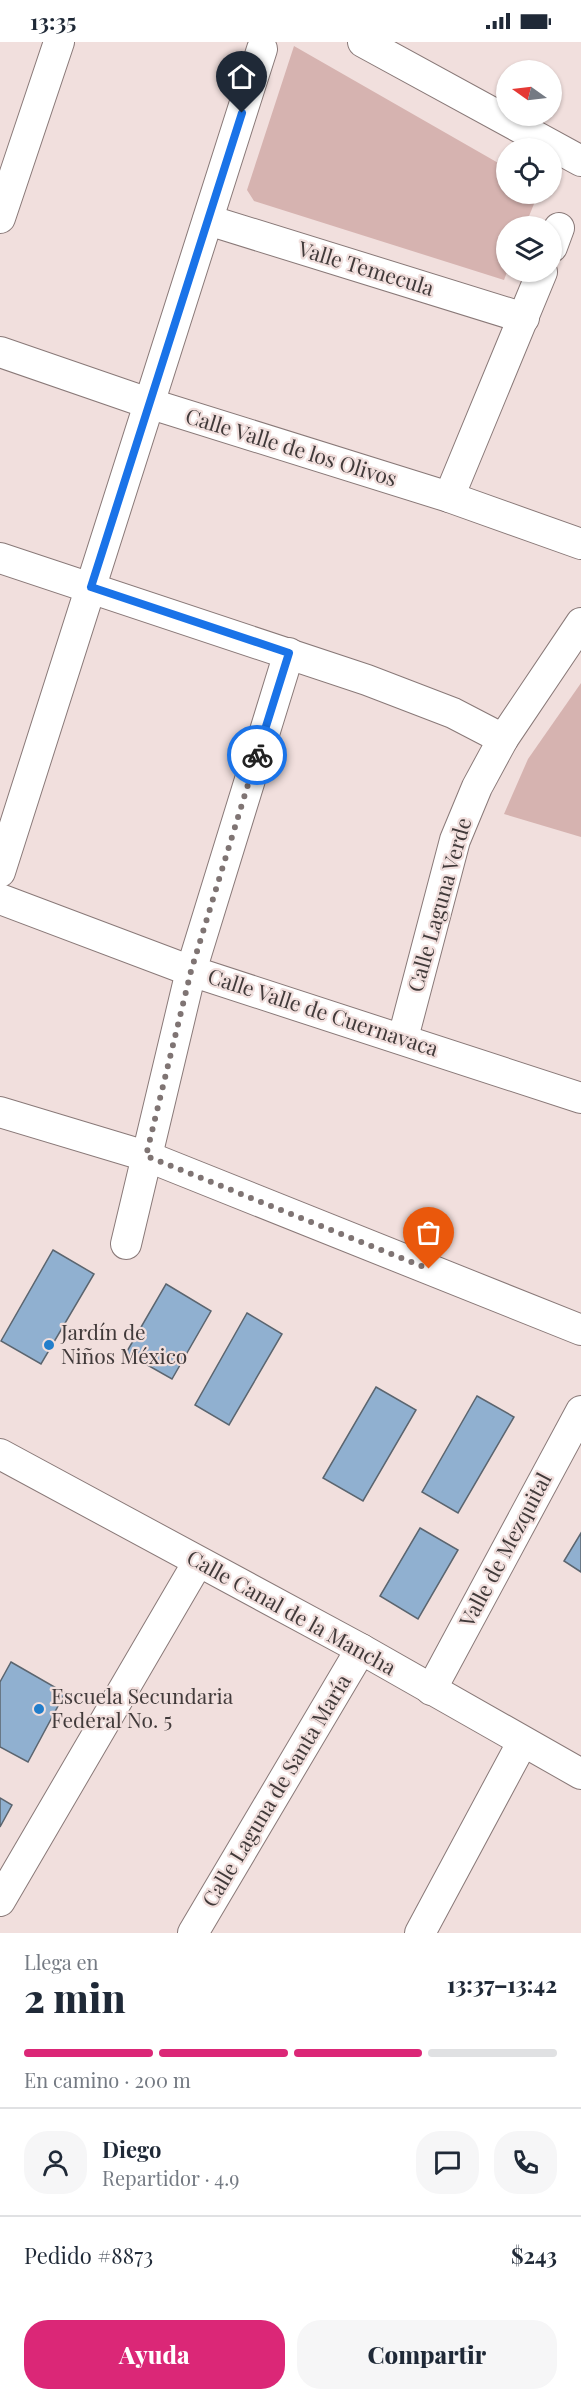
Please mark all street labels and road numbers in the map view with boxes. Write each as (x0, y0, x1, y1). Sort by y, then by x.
street label: Valle Temecula (294, 233, 438, 301)
street label: Calle Valle de los Olivos (182, 401, 401, 492)
street label: Calle Laguna Verde (400, 814, 476, 995)
street label: Calle Valle de Cuernavaca (205, 961, 443, 1062)
street label: Valle de Mezquital (451, 1467, 557, 1632)
street label: Calle Canal de la Mancha (183, 1542, 402, 1681)
street label: Calle Laguna de Santa María (195, 1668, 356, 1911)

